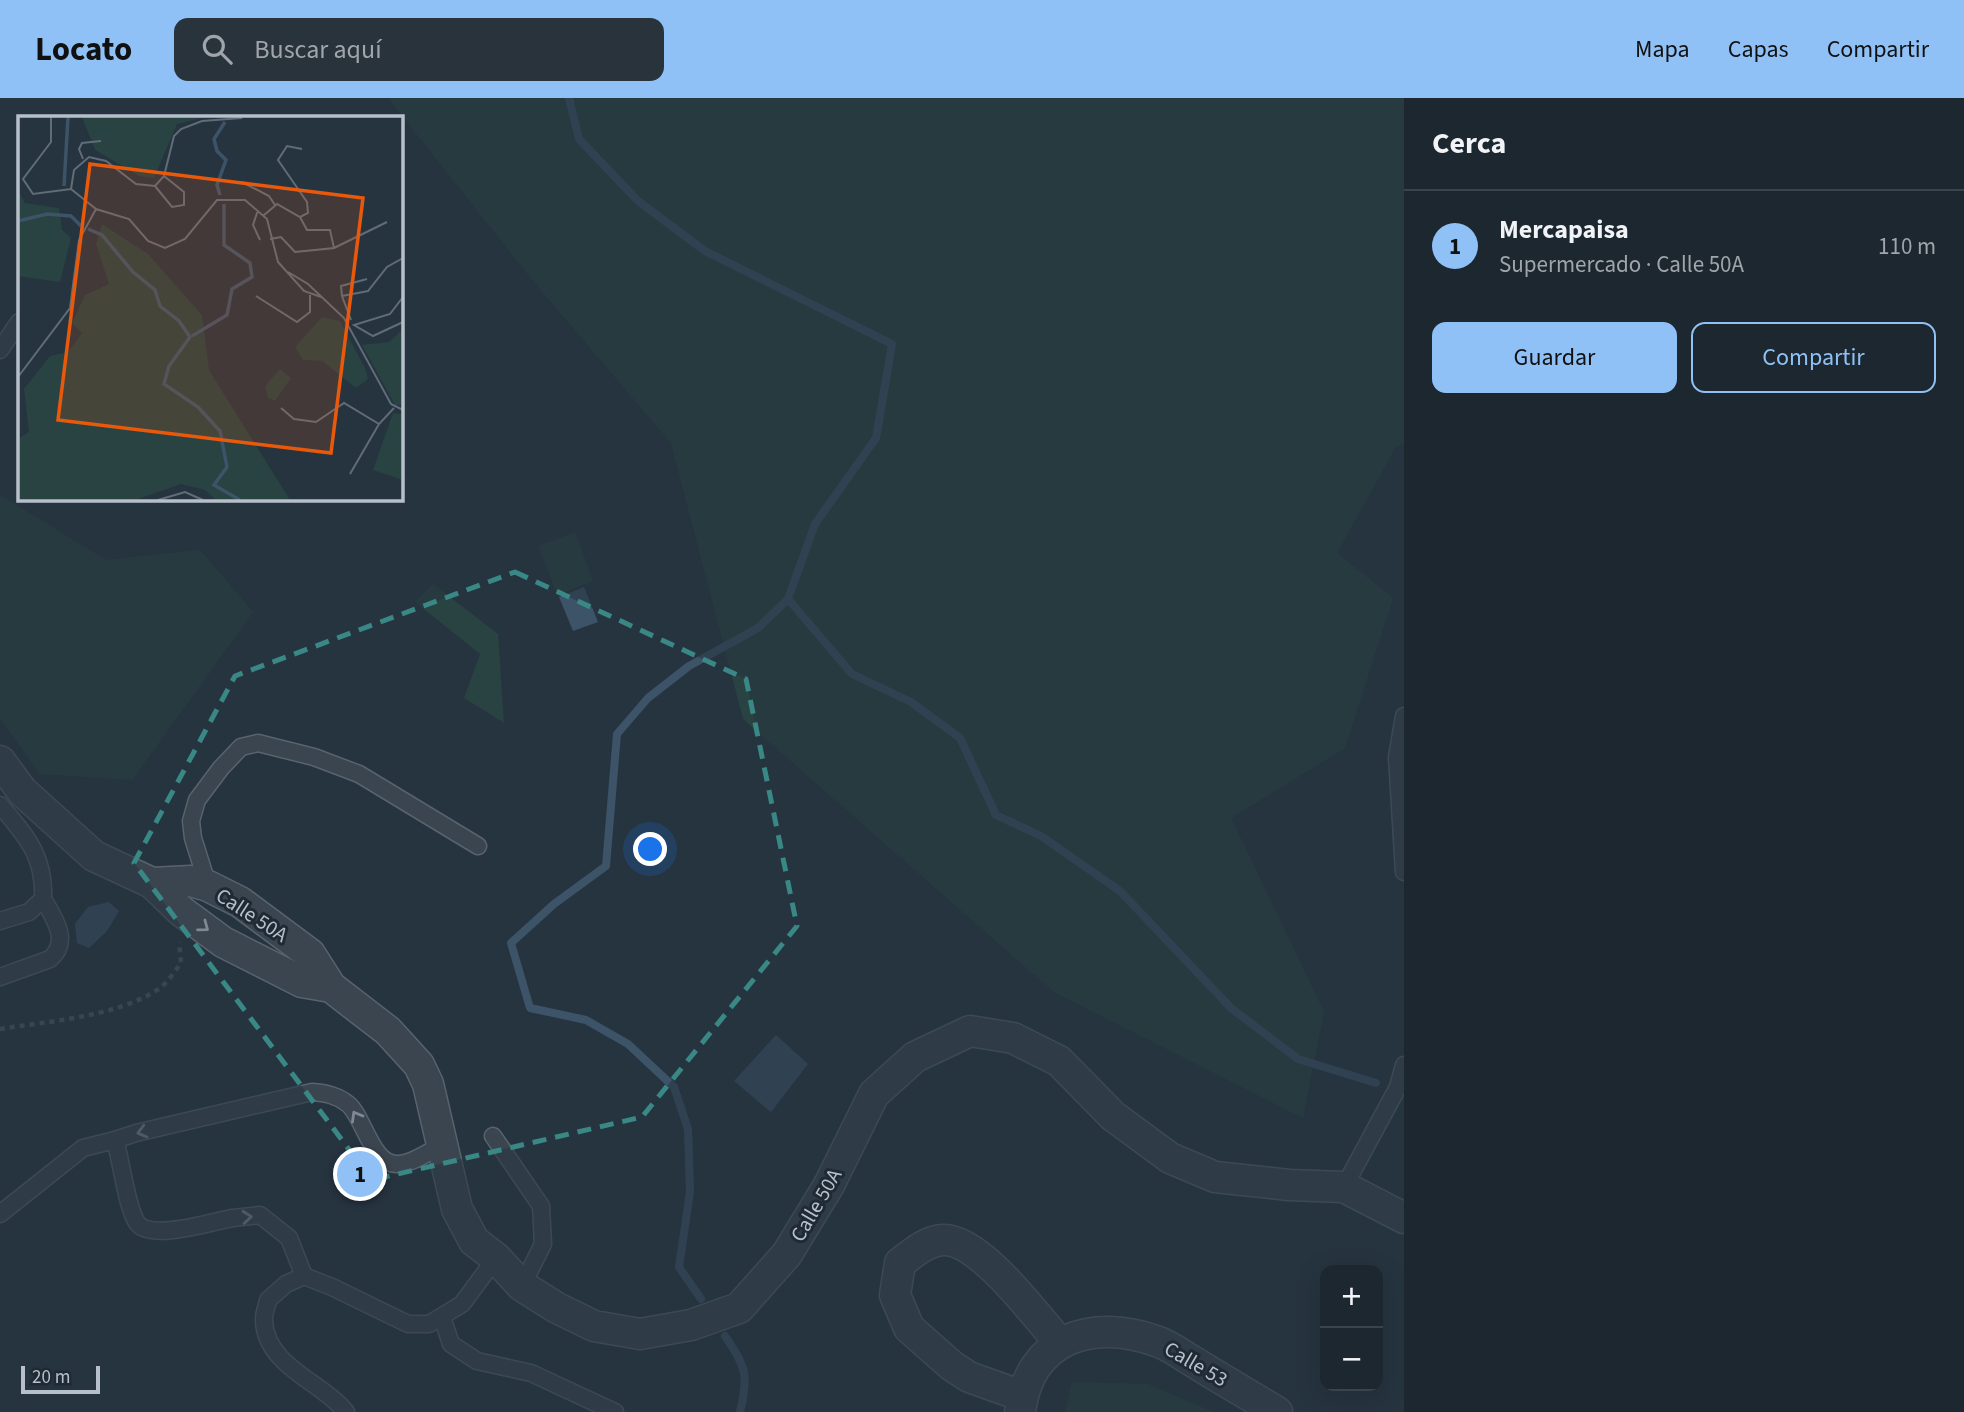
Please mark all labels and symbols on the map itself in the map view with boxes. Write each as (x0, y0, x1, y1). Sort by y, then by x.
inset map (18, 116, 402, 500)
your location (633, 832, 667, 866)
street label: Calle 50A (210, 881, 294, 950)
one-way arrow (196, 919, 208, 932)
one-way arrow (351, 1110, 364, 1123)
one-way arrow (137, 1123, 149, 1138)
pin: 1 (337, 1148, 383, 1200)
street label: Calle 50A (783, 1162, 849, 1247)
one-way arrow (242, 1210, 253, 1225)
street label: Calle 53 (1159, 1334, 1233, 1394)
scale bar (21, 1363, 100, 1395)

